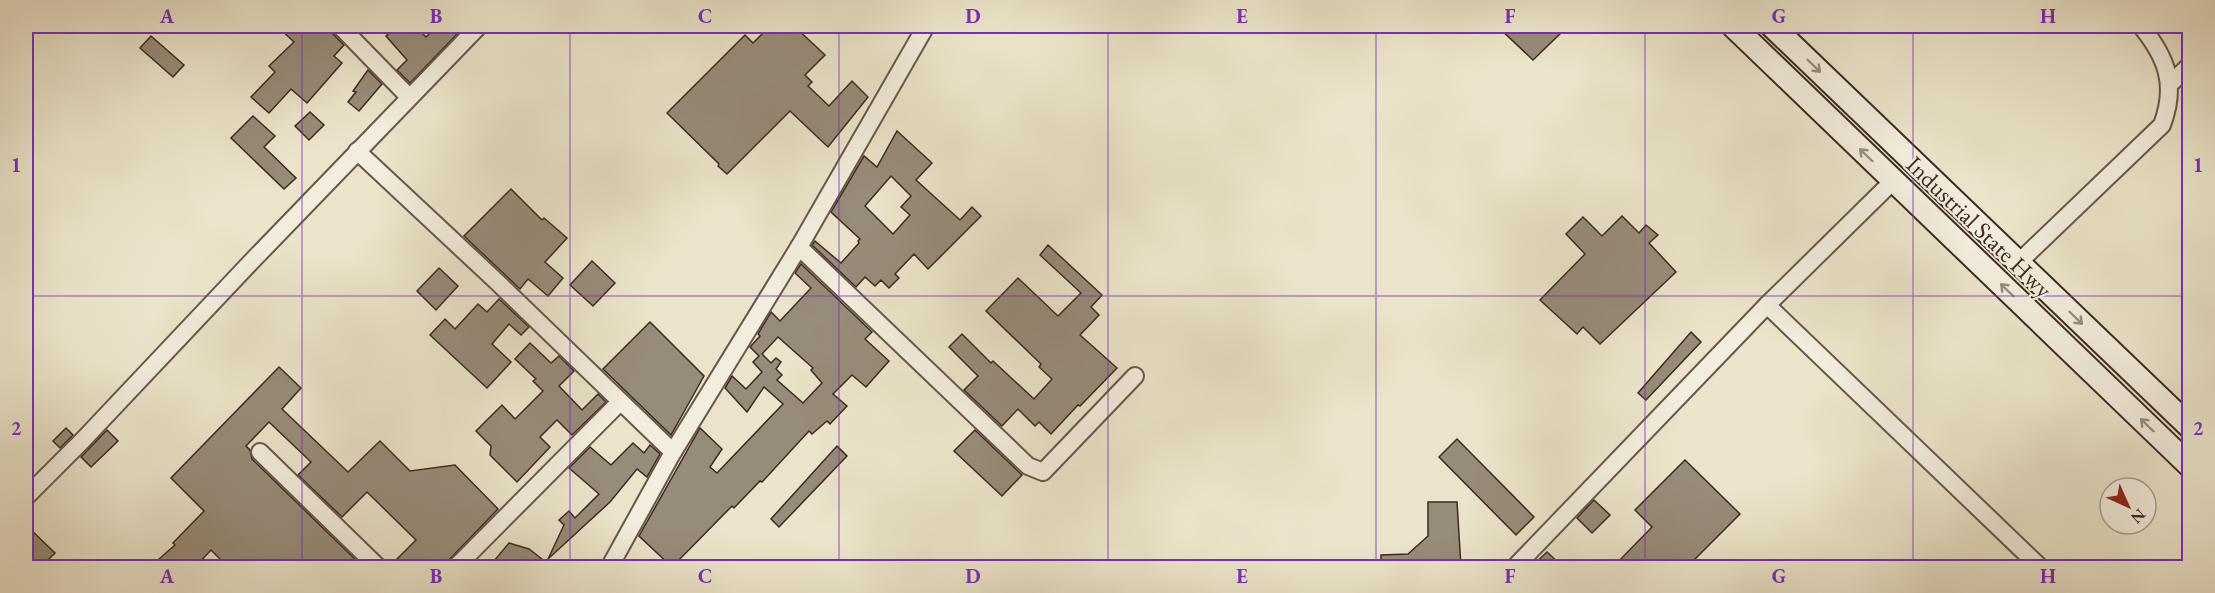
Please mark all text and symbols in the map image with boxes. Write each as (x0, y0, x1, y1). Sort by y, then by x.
text: A (159, 3, 175, 29)
text: B (430, 3, 442, 29)
text: C (698, 3, 712, 29)
text: D (965, 3, 981, 29)
text: E (1236, 3, 1248, 29)
text: F (1505, 3, 1516, 29)
text: G (1772, 3, 1786, 29)
text: H (2040, 3, 2056, 29)
one-way arrow (1807, 59, 1822, 73)
one-way arrow (1859, 148, 1874, 162)
street label: Industrial State Hwy (1900, 149, 2059, 305)
text: 1 (11, 152, 21, 178)
text: 1 (2193, 152, 2203, 178)
one-way arrow (1999, 283, 2014, 297)
one-way arrow (2068, 310, 2083, 325)
text: 2 (11, 415, 22, 441)
text: 2 (2193, 415, 2204, 441)
one-way arrow (2140, 418, 2155, 433)
north arrow (2098, 476, 2158, 536)
text: N (2126, 504, 2150, 528)
text: A (159, 563, 175, 589)
text: B (430, 563, 442, 589)
text: C (698, 563, 712, 589)
text: D (965, 563, 981, 589)
text: E (1236, 563, 1248, 589)
text: F (1505, 563, 1516, 589)
text: G (1772, 563, 1786, 589)
text: H (2040, 563, 2056, 589)

